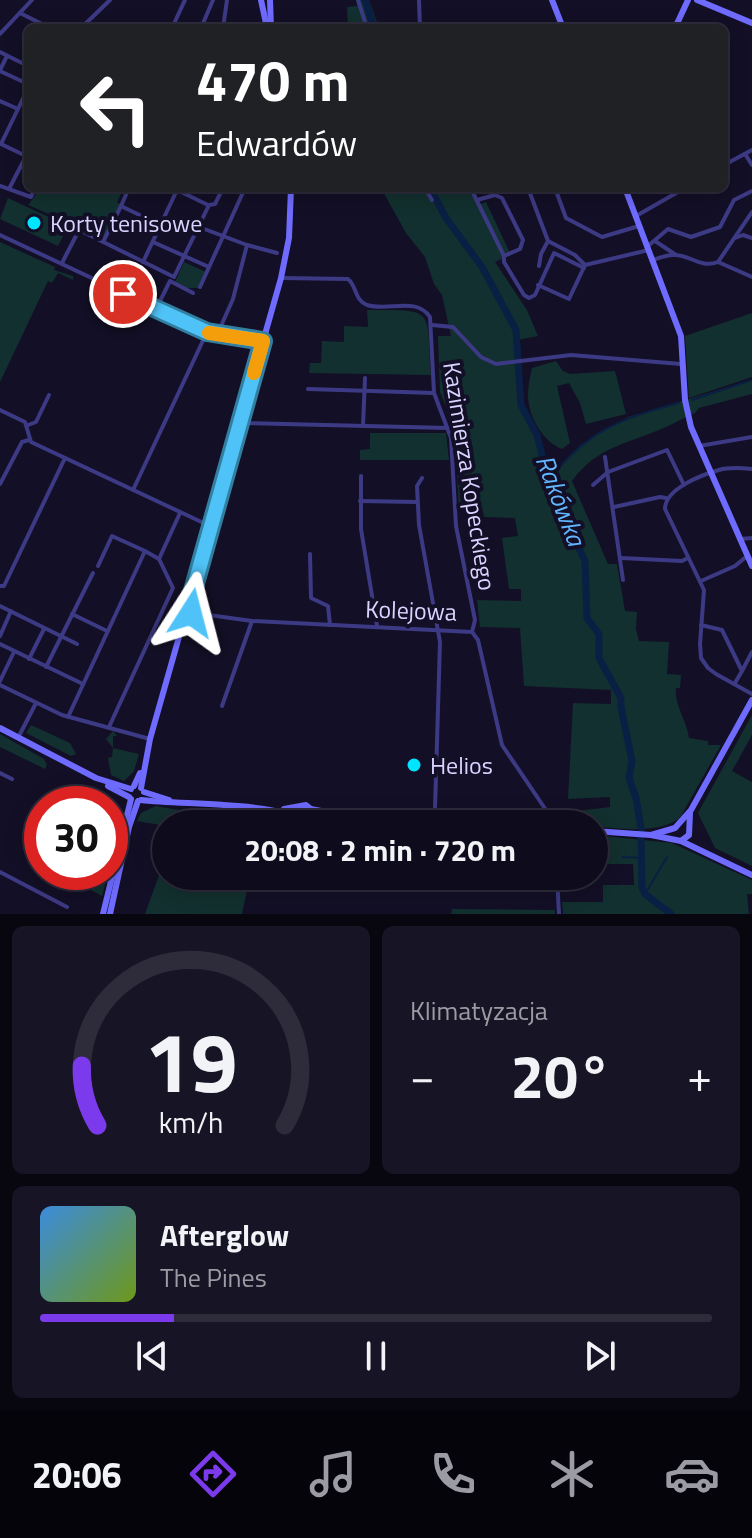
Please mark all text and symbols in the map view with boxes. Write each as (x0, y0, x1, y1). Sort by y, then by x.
text: 470 m (196, 38, 349, 123)
icon: left (64, 56, 168, 160)
text: Edwardów (196, 115, 357, 170)
place label: Korty tenisowe (50, 205, 202, 241)
marker: Korty tenisowe (25, 214, 43, 232)
pin (89, 260, 157, 328)
icon: arrive (101, 272, 145, 316)
street label: Kazimierza Kopeckiego (434, 359, 506, 593)
water label: Rakówka (526, 449, 597, 553)
position arrow (149, 571, 233, 655)
street label: Kolejowa (365, 590, 457, 630)
place label: Helios (430, 747, 493, 783)
marker: Helios (405, 756, 423, 774)
speed limit sign: 30 (24, 786, 128, 890)
text: 20:08 · 2 min · 720 m (244, 827, 516, 873)
text: Klimatyzacja (410, 991, 548, 1030)
text: 19 (144, 998, 238, 1124)
text: 20° (511, 1030, 611, 1121)
text: − (410, 1042, 435, 1109)
text: + (687, 1042, 712, 1109)
text: km/h (159, 1101, 223, 1144)
text: Afterglow (160, 1212, 289, 1258)
text: The Pines (160, 1258, 267, 1297)
icon: previous (130, 1334, 174, 1378)
icon: pause (354, 1334, 398, 1378)
icon: next (578, 1334, 622, 1378)
icon: directions (185, 1446, 241, 1502)
icon: music (305, 1446, 361, 1502)
icon: phone (425, 1446, 481, 1502)
icon: climate (544, 1446, 600, 1502)
icon: car (664, 1446, 720, 1502)
text: 20:06 (32, 1447, 122, 1502)

